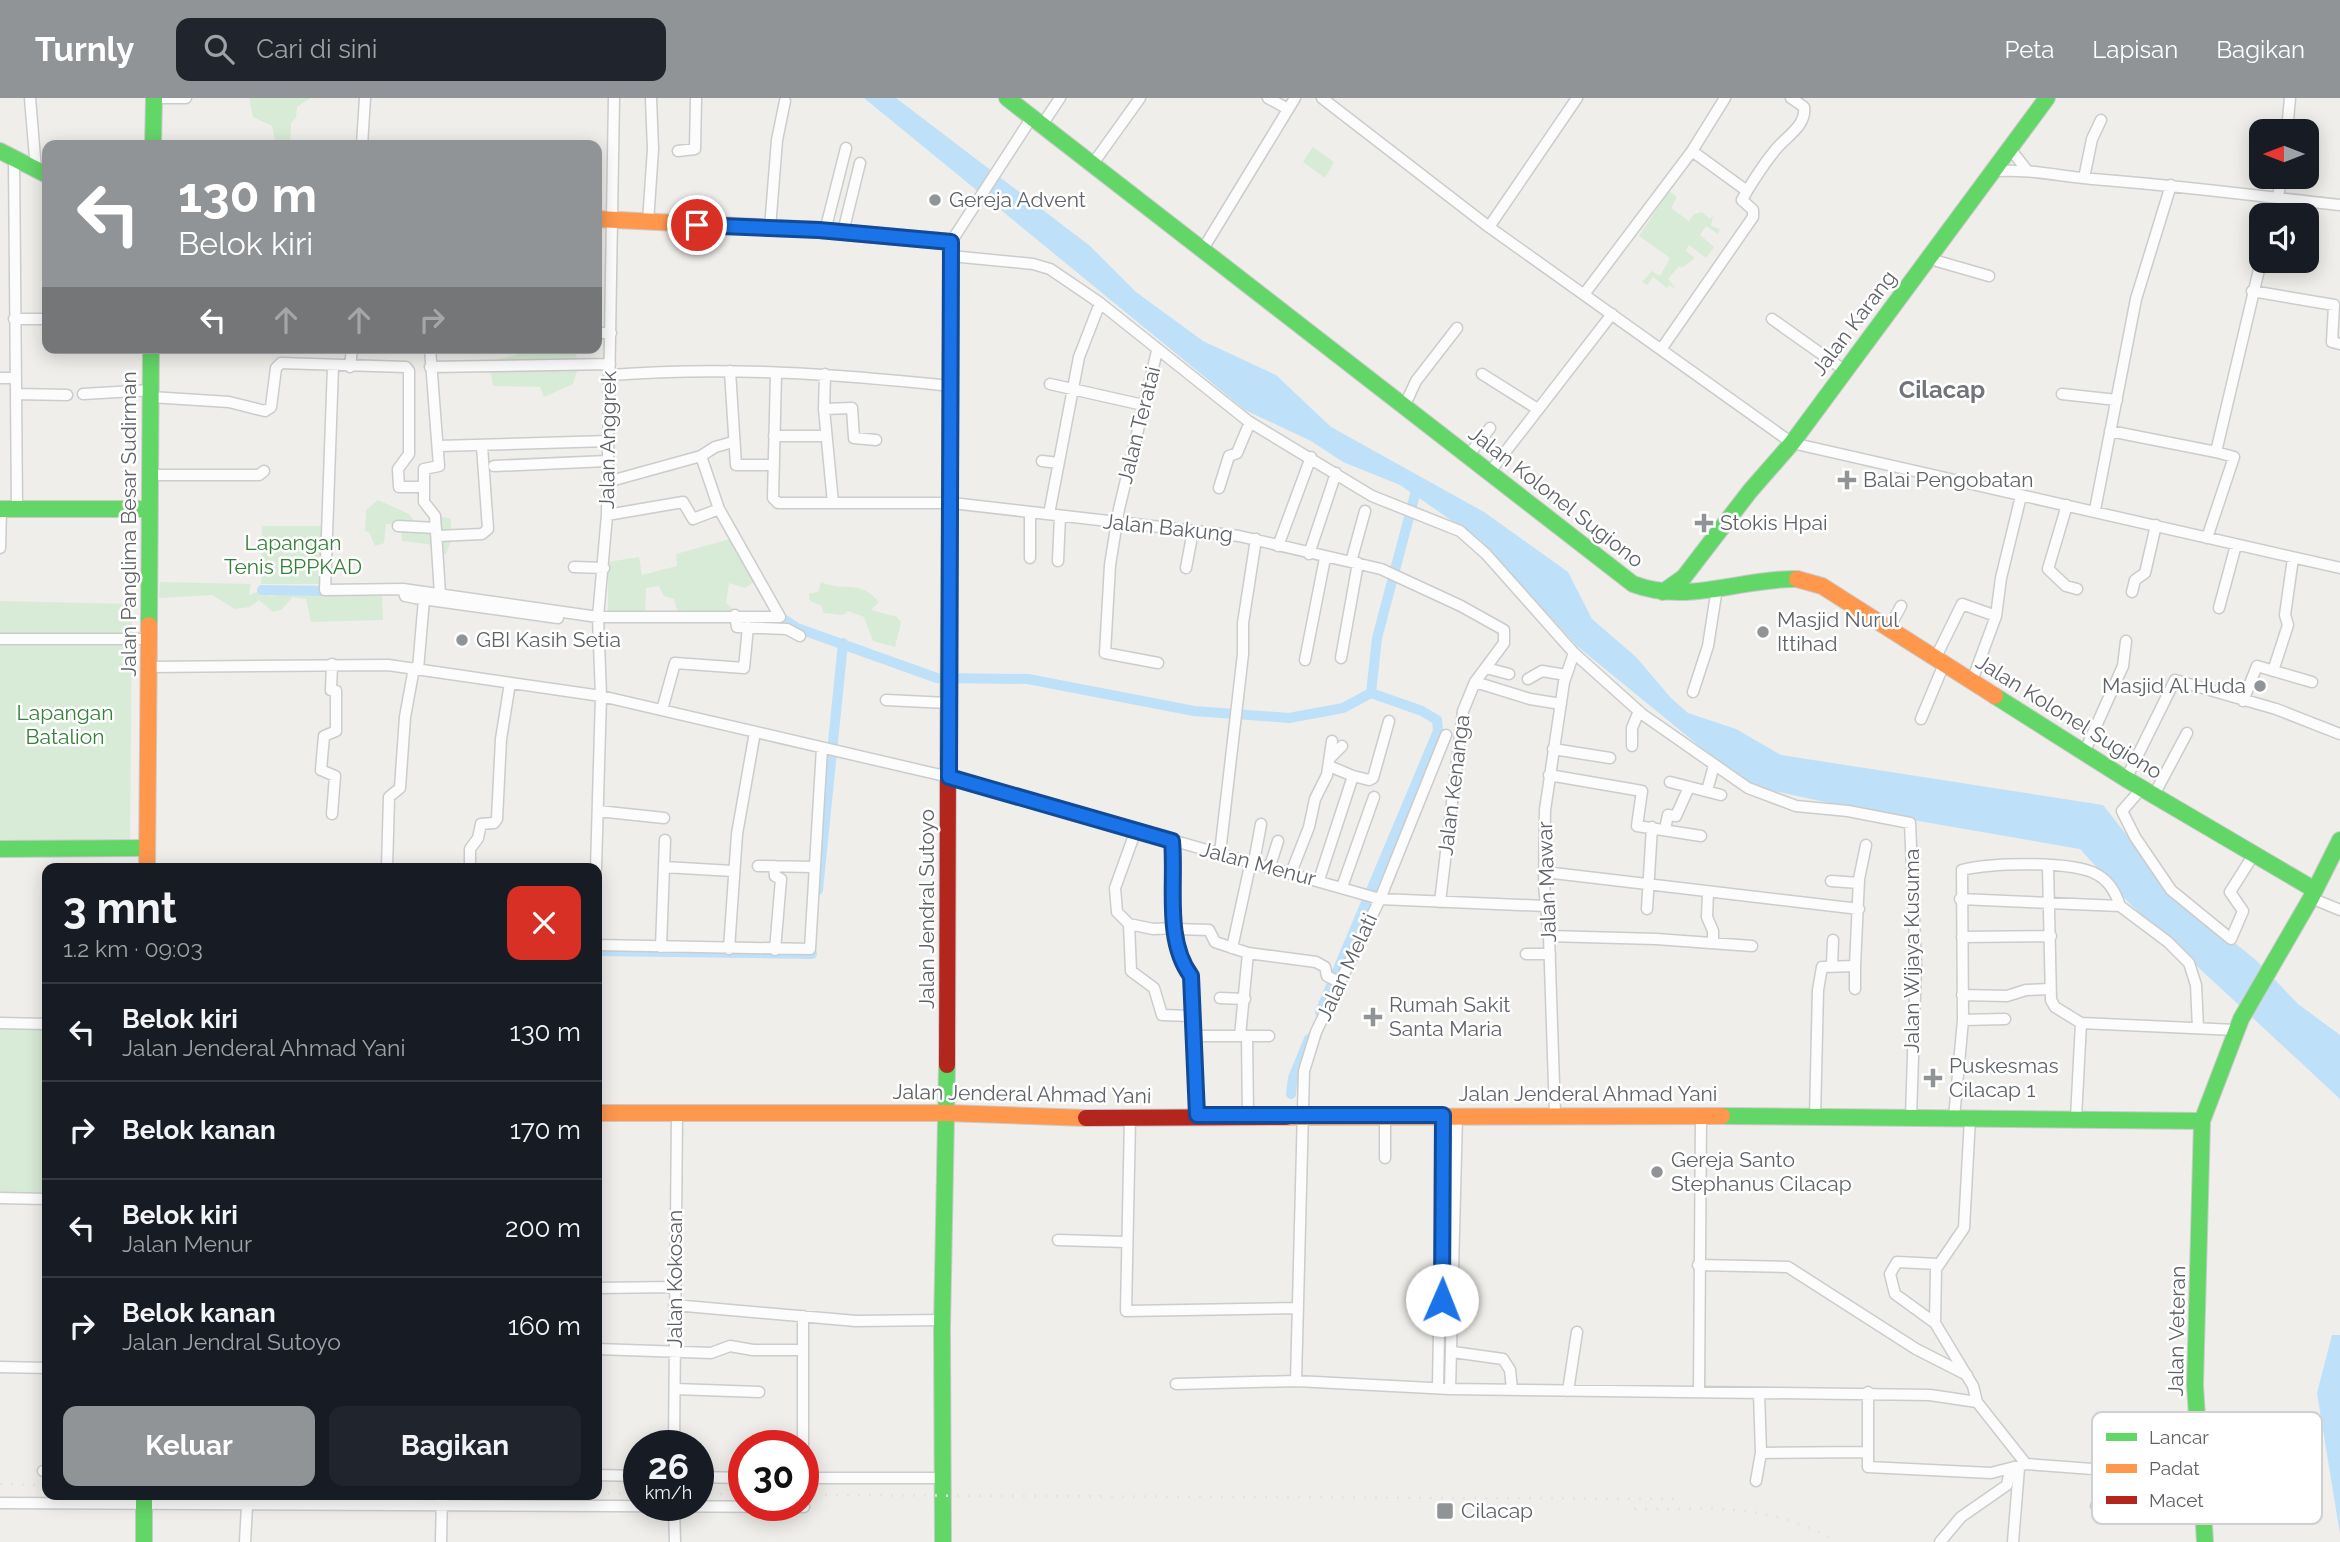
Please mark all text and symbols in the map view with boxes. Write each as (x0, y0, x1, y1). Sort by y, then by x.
search box (176, 18, 666, 81)
text: Turnly (35, 30, 134, 69)
icon: search (200, 30, 238, 68)
text: Cari di sini (256, 34, 377, 64)
text: Peta (2005, 35, 2054, 64)
text: Lapisan (2092, 35, 2178, 64)
text: Bagikan (2216, 35, 2305, 64)
north arrow (2249, 119, 2319, 189)
map controls (2249, 119, 2319, 273)
text: 130 m (178, 166, 317, 223)
icon: left (63, 168, 154, 259)
place label: Gereja Advent (949, 187, 1086, 212)
marker: Gereja Advent (927, 192, 943, 208)
pin (667, 195, 727, 255)
button: sound (2249, 203, 2319, 273)
icon: arrive (678, 206, 716, 244)
text: Belok kiri (178, 225, 313, 262)
street label: Jalan Karang (1806, 265, 1901, 380)
icon: left (194, 301, 232, 339)
icon: ahead (267, 301, 305, 339)
icon: ahead (340, 301, 378, 339)
icon: right (413, 301, 451, 339)
street label: Jalan Teratai (1112, 364, 1165, 486)
street label: Jalan Panglima Besar Sudirman (116, 371, 141, 677)
street label: Jalan Anggrek (594, 371, 621, 509)
district label: Cilacap (1899, 375, 1985, 404)
street label: Jalan Kolonel Sugiono (1464, 421, 1649, 573)
place label: Balai Pengobatan (1863, 467, 2033, 492)
marker: Balai Pengobatan (1837, 470, 1857, 490)
street label: Jalan Bakung (1102, 508, 1234, 547)
place label: Stokis Hpai (1720, 510, 1828, 535)
marker: Stokis Hpai (1694, 513, 1714, 533)
park label: Lapangan Tenis BPPKAD (224, 530, 362, 579)
place label: Masjid Nurul Ittihad (1777, 607, 1899, 656)
marker: Masjid Nurul Ittihad (1755, 624, 1771, 640)
place label: GBI Kasih Setia (476, 627, 621, 652)
marker: GBI Kasih Setia (454, 632, 470, 648)
street label: Jalan Kolonel Sugiono (1972, 649, 2167, 784)
place label: Masjid Al Huda (2102, 673, 2246, 698)
marker: Masjid Al Huda (2252, 678, 2268, 694)
park label: Lapangan Batalion (17, 700, 114, 749)
street label: Jalan Kenanga (1432, 713, 1475, 857)
street label: Jalan Jendral Sutoyo (914, 809, 939, 1009)
street label: Jalan Mawar (1532, 820, 1561, 943)
street label: Jalan Menur (1198, 836, 1319, 891)
street label: Jalan Wijaya Kusuma (1899, 849, 1924, 1053)
text: 3 mnt (63, 884, 177, 933)
button: close (507, 886, 581, 960)
street label: Jalan Melati (1311, 909, 1382, 1024)
text: 1.2 km · 09:03 (63, 935, 203, 962)
place label: Rumah Sakit Santa Maria (1389, 992, 1510, 1041)
text: Belok kiri (122, 1004, 238, 1034)
marker: Rumah Sakit Santa Maria (1363, 1007, 1383, 1027)
icon: left (63, 1013, 101, 1051)
text: 130 m (510, 1017, 581, 1047)
text: Jalan Jenderal Ahmad Yani (122, 1034, 406, 1061)
place label: Puskesmas Cilacap 1 (1949, 1053, 2059, 1102)
marker: Puskesmas Cilacap 1 (1923, 1068, 1943, 1088)
street label: Jalan Jenderal Ahmad Yani (892, 1079, 1152, 1108)
street label: Jalan Jenderal Ahmad Yani (1459, 1081, 1717, 1106)
icon: right (63, 1111, 101, 1149)
text: Belok kanan (122, 1115, 276, 1145)
text: 170 m (510, 1115, 581, 1145)
place label: Gereja Santo Stephanus Cilacap (1671, 1147, 1852, 1196)
marker: Gereja Santo Stephanus Cilacap (1649, 1164, 1665, 1180)
text: Belok kiri (122, 1200, 238, 1230)
icon: left (63, 1209, 101, 1247)
street label: Jalan Kokosan (662, 1210, 687, 1348)
text: 200 m (505, 1213, 581, 1243)
text: Jalan Menur (122, 1230, 252, 1257)
position arrow (1405, 1263, 1479, 1337)
street label: Jalan Veteran (2163, 1265, 2190, 1397)
text: Belok kanan (122, 1298, 276, 1328)
icon: right (63, 1307, 101, 1345)
text: 160 m (508, 1311, 581, 1341)
text: Jalan Jendral Sutoyo (122, 1328, 341, 1355)
button: Keluar (63, 1406, 315, 1486)
button: Bagikan (329, 1406, 581, 1486)
legend (2092, 1412, 2322, 1524)
text: Lancar (2149, 1426, 2209, 1448)
speed limit sign: 30 (728, 1430, 819, 1521)
text: 26 (648, 1446, 689, 1487)
text: Padat (2149, 1457, 2200, 1479)
text: km/h (645, 1482, 692, 1503)
text: Macet (2149, 1489, 2204, 1511)
place label: Cilacap (1461, 1498, 1533, 1523)
marker: Cilacap (1435, 1501, 1455, 1521)

